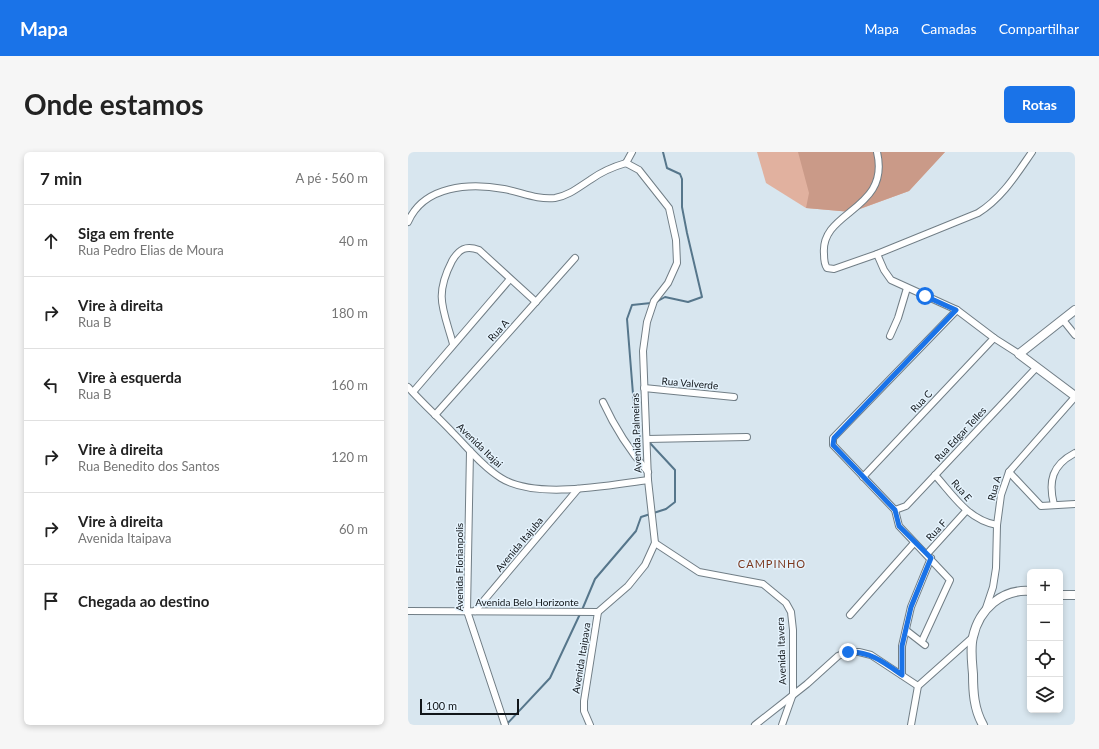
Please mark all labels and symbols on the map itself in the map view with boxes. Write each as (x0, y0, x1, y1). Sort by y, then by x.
route start (916, 287, 934, 305)
street label: Rua A (485, 316, 511, 344)
street label: Rua Valverde (661, 375, 719, 391)
street label: Rua C (908, 387, 934, 415)
street label: Avenida Palmeiras (629, 393, 643, 473)
street label: Rua Edgar Telles (932, 404, 988, 464)
street label: Avenida Itajai (455, 420, 505, 470)
street label: Rua A (985, 474, 1003, 502)
street label: Rua E (949, 477, 975, 504)
street label: Avenida Itajuba (493, 514, 545, 574)
street label: Rua F (923, 517, 949, 543)
street label: Avenida Florianpolis (453, 523, 465, 611)
district label: CAMPINHO (738, 557, 806, 570)
street label: Avenida Belo Horizonte (475, 596, 579, 608)
street label: Avenida Itavera (774, 617, 788, 685)
street label: Avenida Itaipava (569, 622, 593, 694)
route end (839, 643, 857, 661)
scale bar (420, 697, 519, 716)

